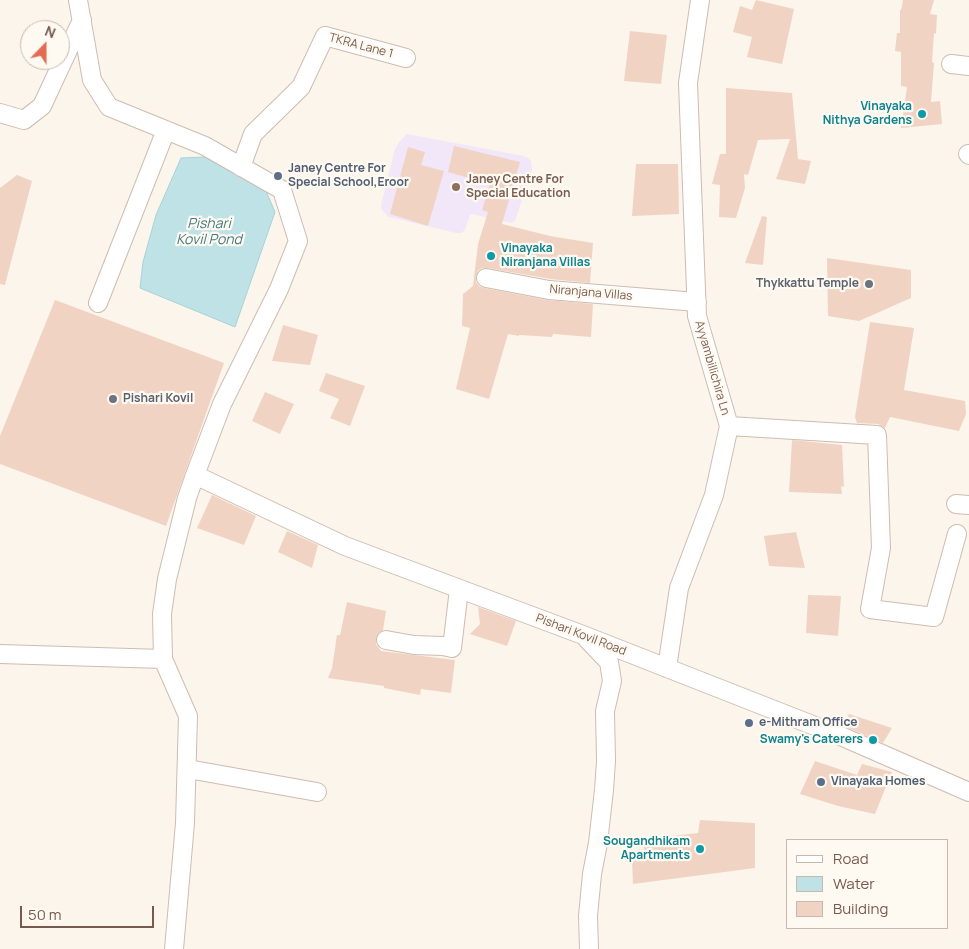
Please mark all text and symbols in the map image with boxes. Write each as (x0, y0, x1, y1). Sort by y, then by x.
north arrow (20, 20, 70, 70)
text: N (42, 21, 59, 42)
street label: TKRA Lane 1 (327, 31, 395, 61)
place label: Vinayaka Nithya Gardens (823, 100, 912, 128)
marker: Vinayaka Nithya Gardens (916, 108, 928, 120)
place label: Janey Centre For Special School,Eroor (288, 162, 409, 190)
marker: Janey Centre For Special School,Eroor (272, 170, 284, 182)
place label: Janey Centre For Special Education (466, 173, 570, 201)
marker: Janey Centre For Special Education (450, 181, 462, 193)
water label: Pishari Kovil Pond (176, 216, 242, 248)
place label: Vinayaka Niranjana Villas (501, 242, 590, 270)
marker: Vinayaka Niranjana Villas (485, 250, 497, 262)
place label: Thykkattu Temple (756, 277, 859, 291)
marker: Thykkattu Temple (863, 278, 875, 290)
street label: Niranjana Villas (549, 282, 633, 304)
street label: Ayyambillichira Ln (692, 319, 732, 417)
place label: Pishari Kovil (123, 392, 193, 406)
marker: Pishari Kovil (107, 393, 119, 405)
street label: Pishari Kovil Road (534, 611, 628, 659)
place label: e-Mithram Office (759, 716, 857, 730)
marker: e-Mithram Office (743, 717, 755, 729)
place label: Swamy's Caterers (760, 733, 863, 747)
marker: Swamy's Caterers (867, 734, 879, 746)
place label: Vinayaka Homes (831, 775, 926, 789)
marker: Vinayaka Homes (815, 776, 827, 788)
place label: Sougandhikam Apartments (603, 835, 690, 863)
legend (786, 839, 949, 929)
marker: Sougandhikam Apartments (694, 843, 706, 855)
text: Road (833, 848, 869, 869)
text: Water (833, 873, 875, 894)
scale bar (22, 896, 156, 928)
text: Building (833, 898, 888, 919)
text: 50 m (28, 904, 62, 925)

